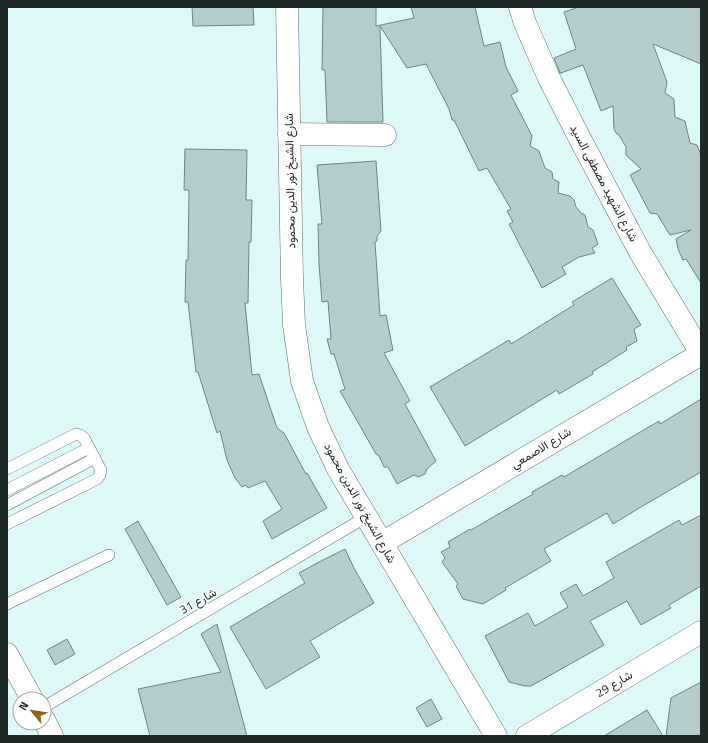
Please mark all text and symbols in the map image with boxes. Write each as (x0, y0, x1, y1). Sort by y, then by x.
street label: شارع الشيخ نور الدين محمود (279, 113, 300, 249)
street label: شارع الشهيد مصطفى السيد (565, 121, 644, 245)
street label: شارع الاصمعي (507, 422, 575, 474)
street label: شارع الشيخ نور الدين محمود (319, 439, 402, 566)
street label: شارع 31 (176, 582, 220, 619)
street label: شارع 29 (592, 665, 636, 702)
north arrow (12, 691, 52, 731)
text: N (15, 699, 32, 713)

